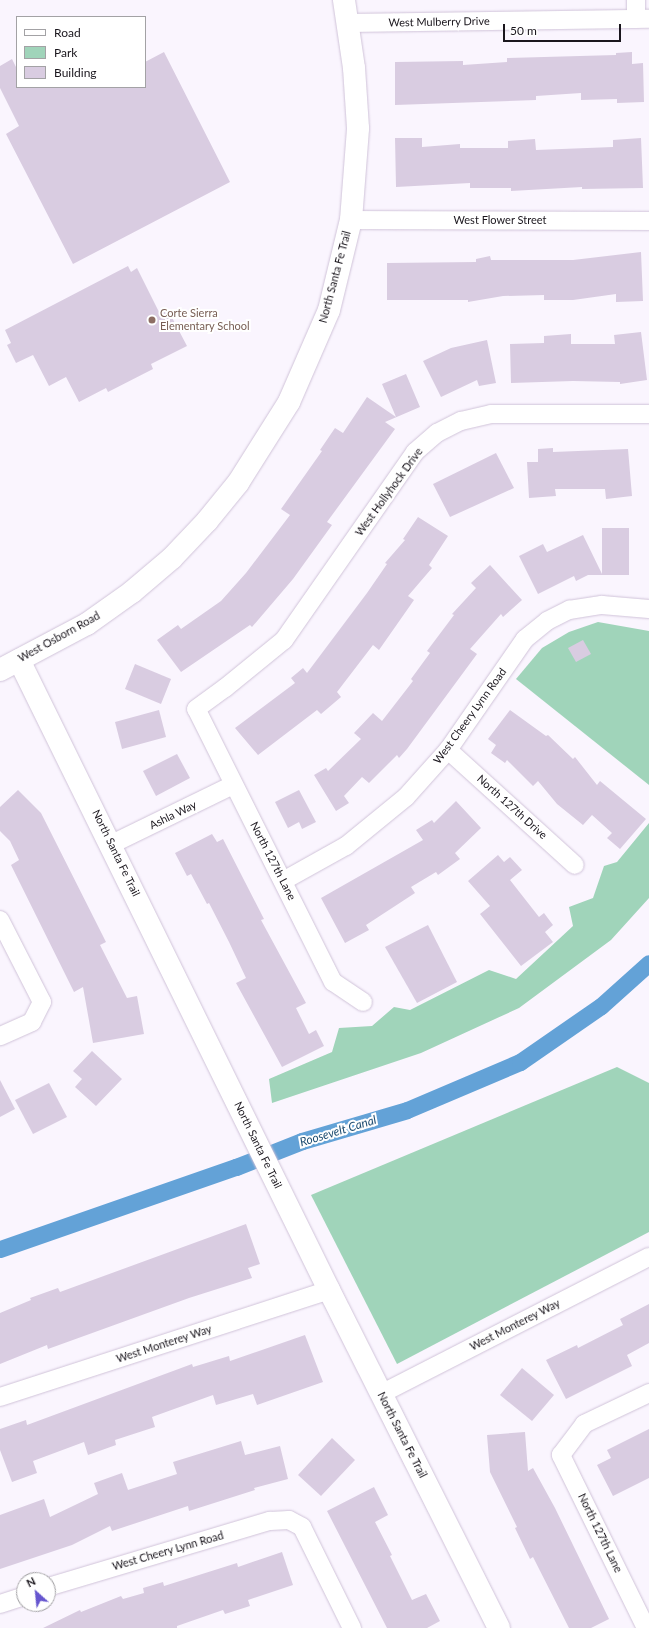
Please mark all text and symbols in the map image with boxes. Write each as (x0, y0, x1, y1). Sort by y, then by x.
street label: West Mulberry Drive (388, 15, 490, 29)
legend (16, 16, 146, 88)
scale bar (505, 16, 623, 42)
text: 50 m (510, 23, 537, 38)
text: Road (54, 25, 81, 40)
text: Park (54, 45, 77, 60)
text: Building (54, 65, 97, 80)
street label: West Flower Street (453, 213, 547, 227)
street label: North Santa Fe Trail (316, 229, 354, 325)
place label: Corte Sierra Elementary School (160, 307, 250, 333)
marker: Corte Sierra Elementary School (147, 315, 157, 325)
street label: West Hollyhock Drive (353, 445, 425, 539)
street label: West Osborn Road (16, 609, 102, 665)
street label: West Cheery Lynn Road (431, 665, 509, 767)
street label: North 127th Drive (474, 772, 550, 842)
street label: Ashla Way (147, 798, 199, 832)
street label: North Santa Fe Trail (89, 807, 143, 899)
street label: North 127th Lane (247, 819, 299, 903)
street label: North Santa Fe Trail (231, 1099, 285, 1191)
water label: Roosevelt Canal (298, 1113, 378, 1149)
street label: West Monterey Way (468, 1296, 562, 1354)
street label: West Monterey Way (114, 1322, 214, 1366)
street label: North Santa Fe Trail (374, 1390, 430, 1480)
street label: North 127th Lane (575, 1491, 625, 1575)
street label: West Cheery Lynn Road (111, 1529, 225, 1573)
north arrow (16, 1572, 56, 1612)
text: N (24, 1574, 38, 1589)

